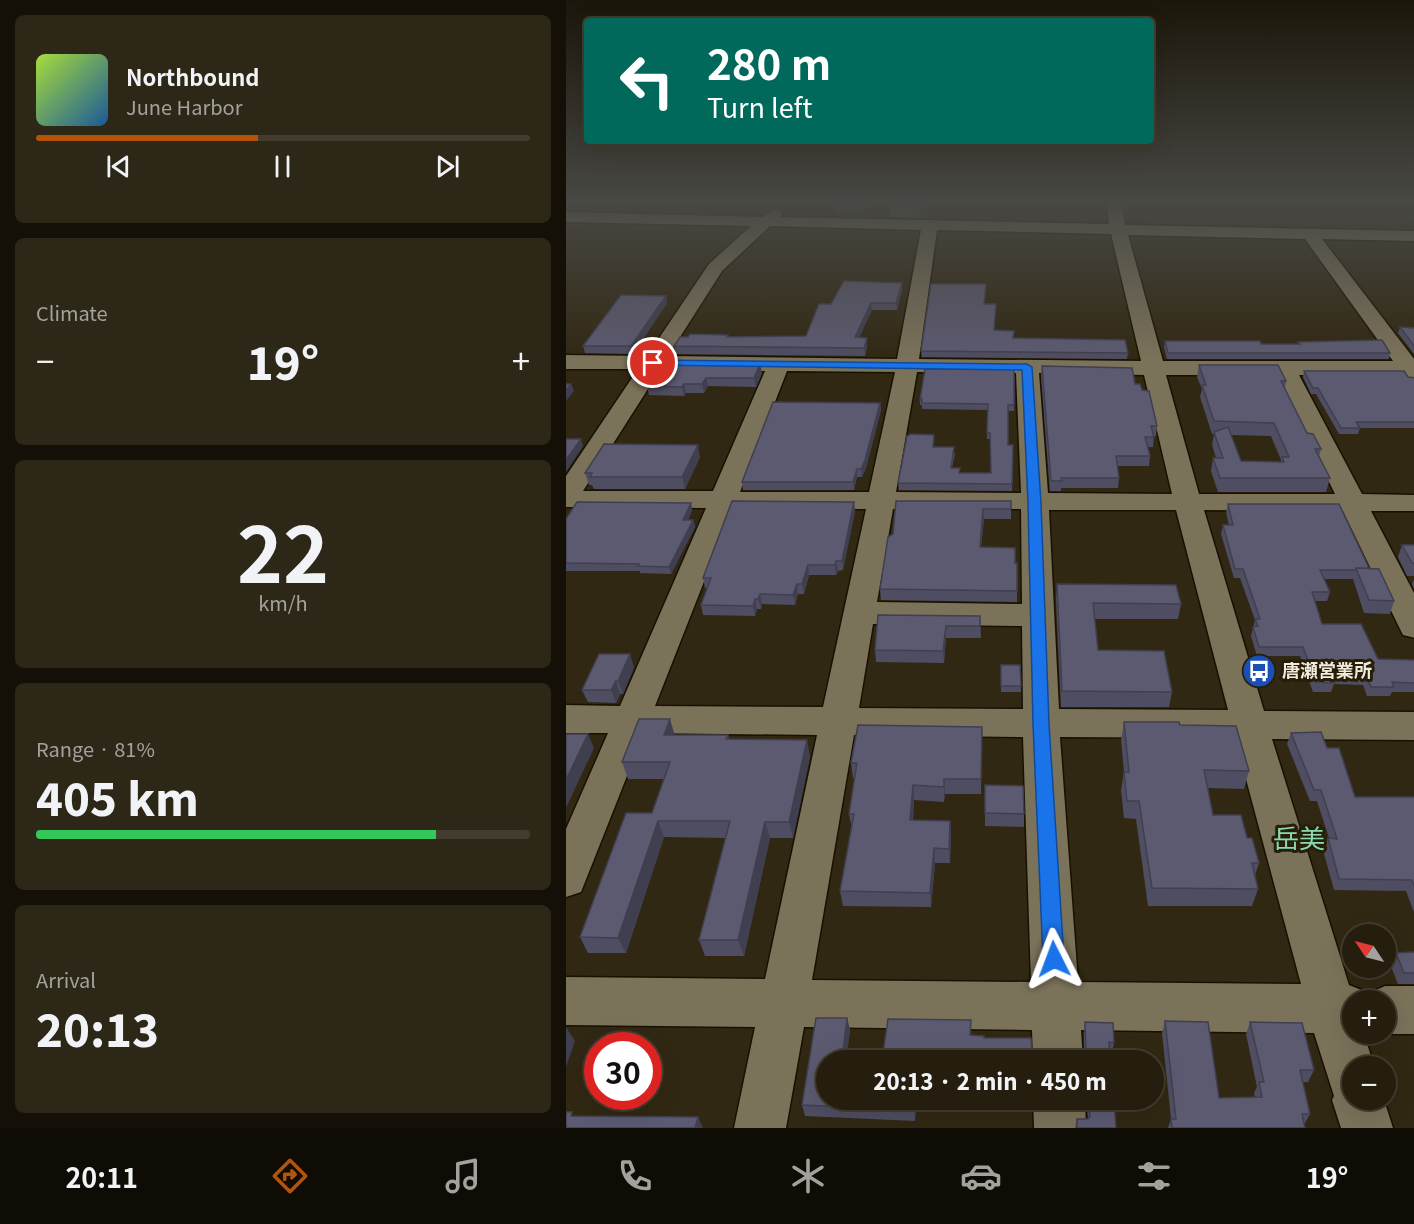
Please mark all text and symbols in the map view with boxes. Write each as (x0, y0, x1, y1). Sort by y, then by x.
text: 280 m (707, 31, 831, 92)
icon: left (608, 42, 686, 120)
text: Northbound (126, 60, 259, 92)
text: Turn left (707, 87, 813, 126)
text: June Harbor (126, 92, 242, 121)
icon: previous (102, 150, 135, 183)
icon: pause (266, 150, 299, 183)
icon: next (431, 150, 464, 183)
text: Climate (36, 298, 108, 327)
text: 19° (247, 328, 319, 393)
text: − (36, 336, 54, 384)
text: + (512, 336, 530, 384)
pin (627, 337, 678, 388)
icon: arrive (636, 346, 669, 379)
text: 22 (237, 493, 329, 605)
text: km/h (258, 588, 308, 617)
bus stop icon: 唐瀬営業所 (1241, 653, 1277, 689)
place label: 唐瀬営業所 (1282, 656, 1372, 682)
text: Range · 81% (36, 734, 155, 763)
text: 405 km (36, 764, 199, 829)
district label: 岳美 (1273, 818, 1325, 855)
north arrow (1342, 924, 1396, 978)
map controls (1342, 924, 1396, 1110)
position arrow (1022, 927, 1086, 991)
text: Arrival (36, 965, 96, 994)
button: + (1342, 990, 1396, 1044)
text: 20:13 (36, 995, 159, 1060)
speed limit sign: 30 (584, 1032, 662, 1110)
button: − (1342, 1056, 1396, 1110)
text: 20:13 · 2 min · 450 m (873, 1064, 1107, 1096)
icon: directions (269, 1155, 311, 1197)
icon: music (442, 1155, 484, 1197)
icon: phone (614, 1155, 656, 1197)
icon: climate (787, 1155, 829, 1197)
icon: car (960, 1155, 1002, 1197)
icon: filters (1133, 1155, 1175, 1197)
text: 20:11 (65, 1157, 138, 1196)
text: 19° (1306, 1157, 1348, 1196)

